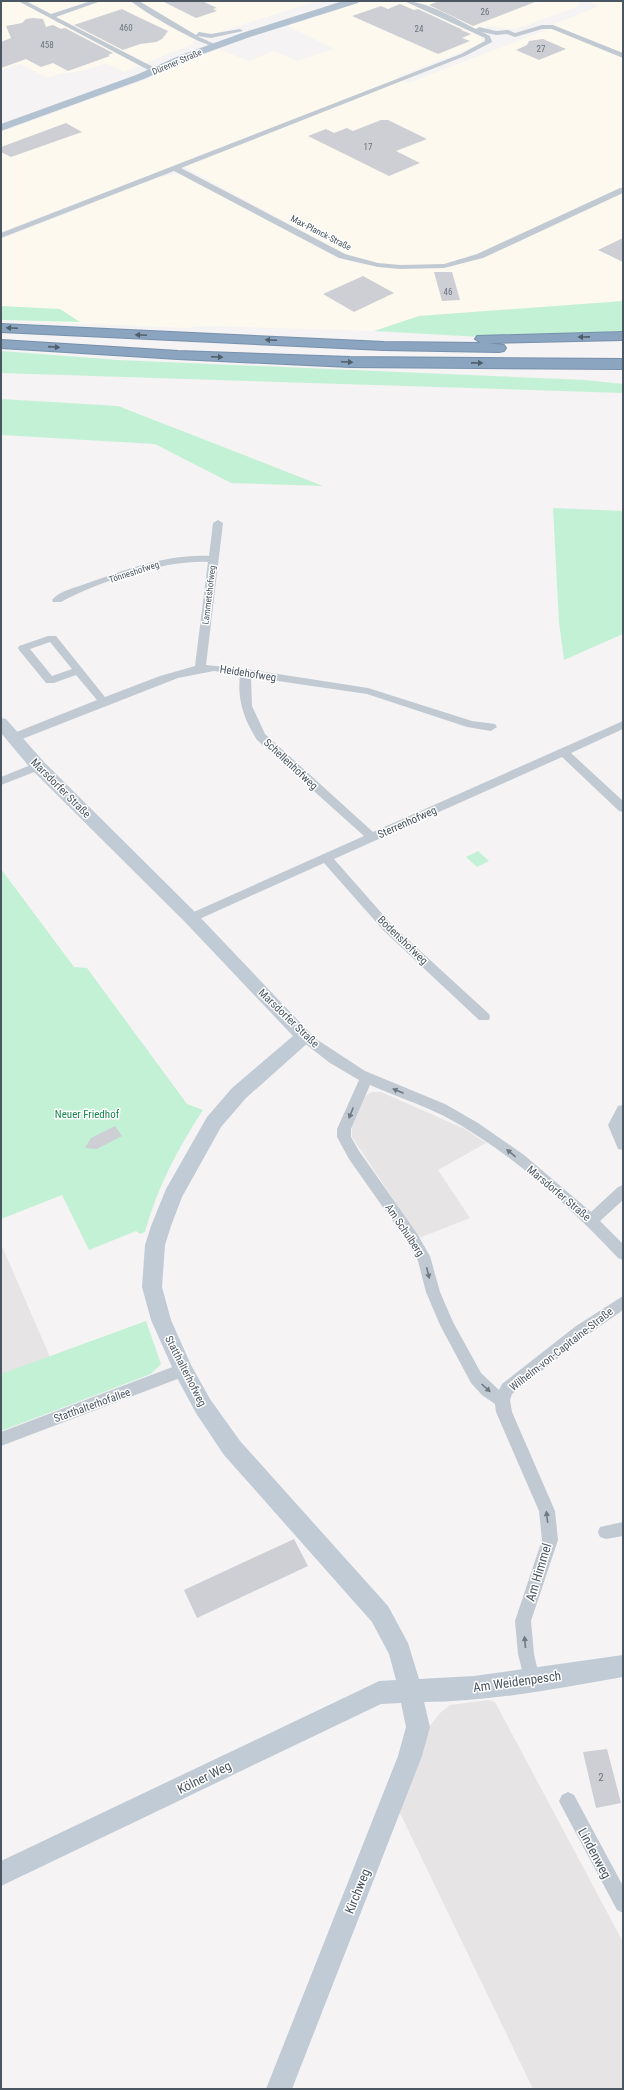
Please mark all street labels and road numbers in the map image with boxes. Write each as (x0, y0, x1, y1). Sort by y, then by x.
street label: Dürener Straße (151, 47, 203, 77)
street label: Max-Planck-Straße (289, 213, 353, 253)
street label: Tönneshofweg (108, 559, 160, 585)
street label: Lammetshofweg (200, 565, 218, 625)
street label: Heidehofweg (219, 663, 277, 684)
street label: Schellenhofweg (261, 736, 320, 793)
street label: Marsdorfer Straße (28, 756, 93, 821)
street label: Sterrenhofweg (376, 804, 439, 841)
street label: Bodenshofweg (375, 913, 430, 967)
street label: Marsdorfer Straße (256, 986, 322, 1050)
street label: Marsdorfer Straße (524, 1163, 593, 1224)
street label: Am Schulberg (382, 1202, 427, 1259)
street label: Wilhelm-von-Capitaine-Straße (507, 1305, 616, 1394)
street label: Statthalterhofweg (162, 1334, 209, 1409)
street label: Statthalterhofallee (52, 1386, 132, 1425)
street label: Am Himmel (523, 1541, 554, 1603)
street label: Am Weidenpesch (472, 1668, 562, 1695)
street label: Kölner Weg (175, 1758, 234, 1797)
street label: Lindenweg (575, 1825, 614, 1881)
street label: Kirchweg (342, 1867, 373, 1916)

